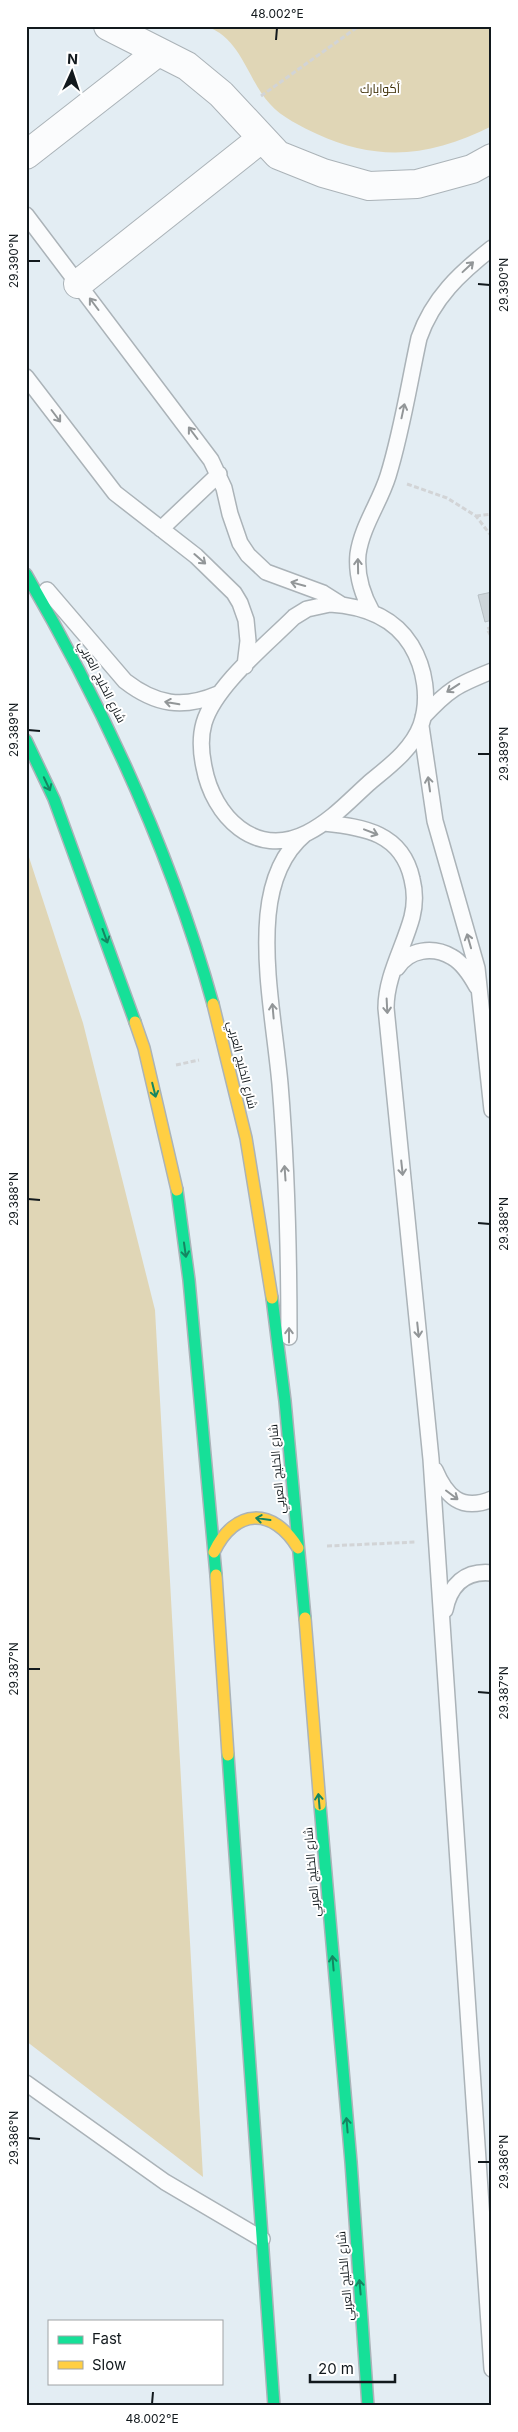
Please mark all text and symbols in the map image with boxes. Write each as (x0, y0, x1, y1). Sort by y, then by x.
text: 48.002°E (250, 6, 304, 21)
north arrow (48, 48, 98, 98)
text: N (67, 50, 78, 67)
park label: أكوابارك (360, 81, 400, 96)
text: 29.390°N (6, 234, 21, 288)
text: 29.390°N (496, 258, 511, 312)
one-way arrow (462, 261, 475, 273)
one-way arrow (89, 297, 99, 311)
one-way arrow (399, 404, 408, 420)
one-way arrow (50, 409, 61, 422)
one-way arrow (187, 427, 198, 440)
one-way arrow (193, 553, 206, 565)
one-way arrow (353, 558, 363, 574)
one-way arrow (291, 579, 307, 588)
street label: شارع الخليج العربي (73, 638, 130, 727)
one-way arrow (447, 683, 461, 693)
one-way arrow (164, 697, 180, 707)
text: 29.389°N (6, 703, 21, 757)
text: 29.389°N (496, 727, 511, 781)
one-way arrow (43, 776, 52, 791)
one-way arrow (424, 776, 434, 792)
one-way arrow (363, 828, 378, 837)
one-way arrow (101, 927, 110, 943)
one-way arrow (464, 933, 474, 949)
one-way arrow (382, 998, 391, 1014)
one-way arrow (268, 1003, 277, 1019)
street label: شارع الخليج العربي (221, 1019, 261, 1111)
one-way arrow (150, 1082, 160, 1098)
one-way arrow (397, 1160, 407, 1176)
one-way arrow (281, 1165, 290, 1181)
text: 29.388°N (6, 1172, 21, 1226)
text: 29.388°N (496, 1197, 511, 1251)
one-way arrow (181, 1241, 191, 1257)
one-way arrow (413, 1321, 423, 1337)
one-way arrow (284, 1327, 294, 1344)
street label: شارع الخليج العربي (265, 1423, 291, 1515)
one-way arrow (445, 1490, 458, 1501)
one-way arrow (255, 1514, 271, 1524)
text: 29.387°N (6, 1642, 21, 1696)
text: 29.387°N (496, 1666, 511, 1720)
one-way arrow (315, 1794, 324, 1810)
street label: شارع الخليج العربي (300, 1826, 326, 1918)
one-way arrow (328, 1956, 338, 1972)
text: 29.386°N (6, 2111, 21, 2165)
one-way arrow (342, 2118, 351, 2134)
text: 29.386°N (496, 2135, 511, 2189)
street label: شارع الخليج العربي (333, 2230, 359, 2322)
one-way arrow (355, 2280, 365, 2296)
legend (48, 2320, 222, 2384)
text: Fast (92, 2329, 122, 2348)
scale bar (310, 2352, 396, 2384)
text: Slow (92, 2355, 126, 2374)
text: 20 m (318, 2359, 354, 2378)
text: 48.002°E (125, 2411, 179, 2426)

